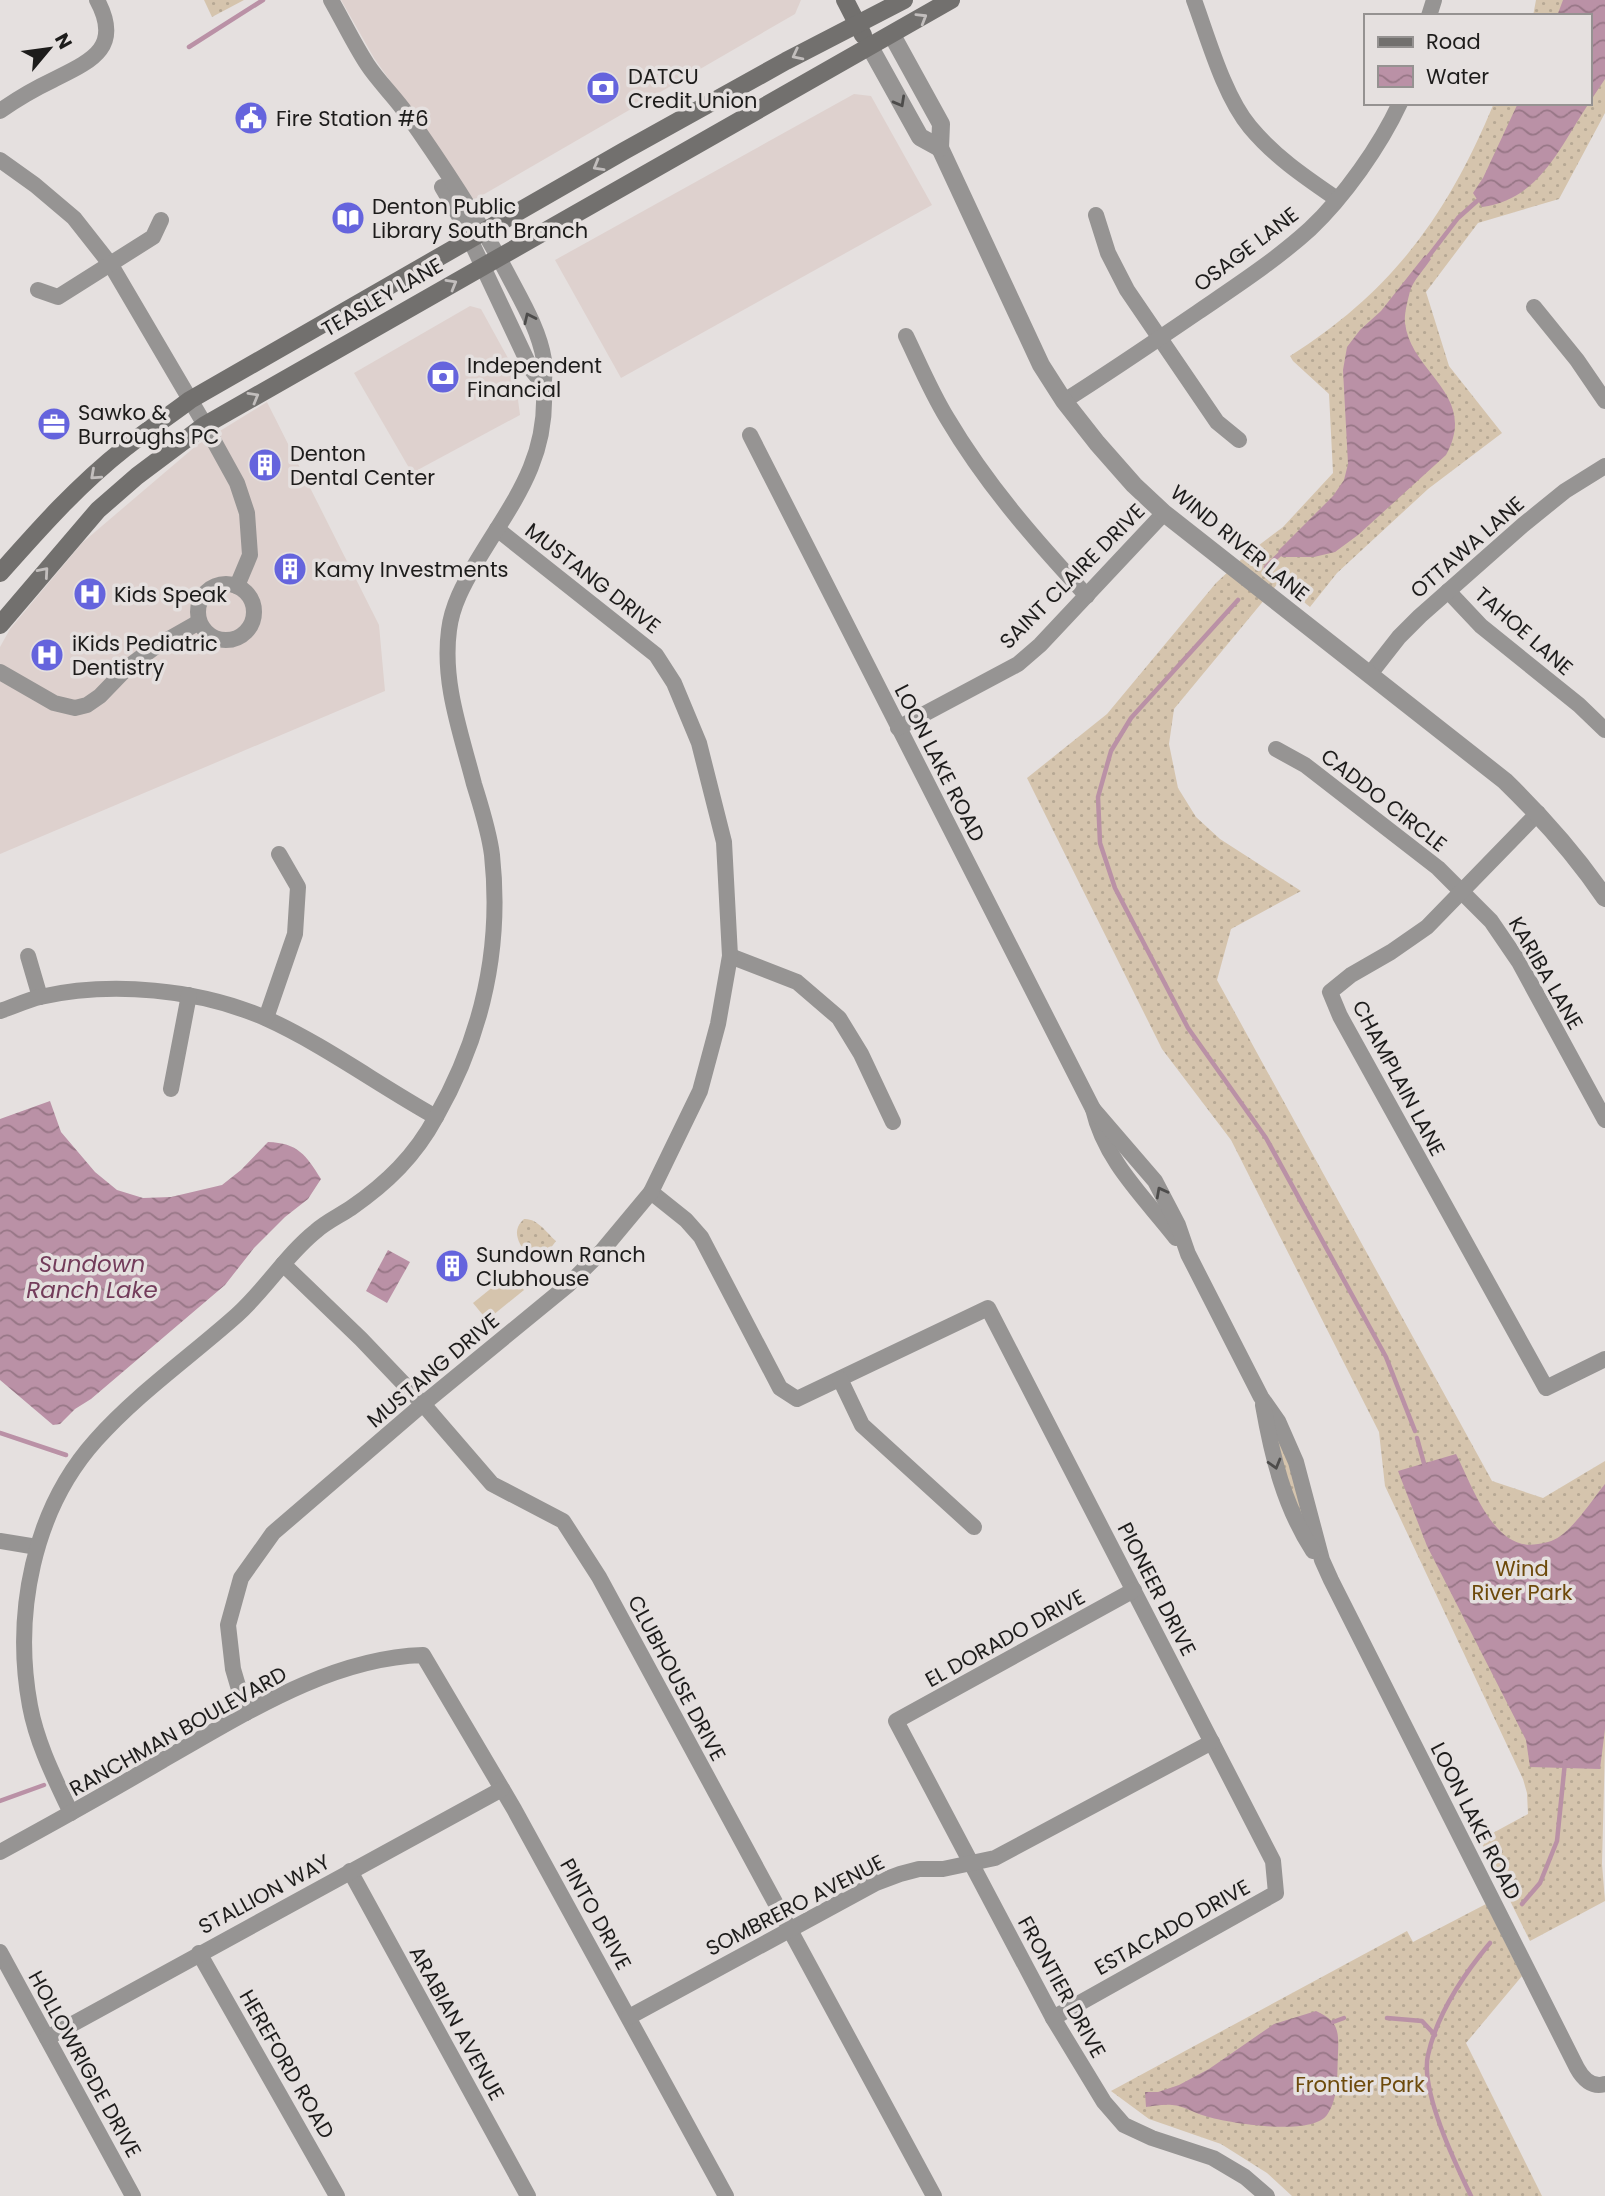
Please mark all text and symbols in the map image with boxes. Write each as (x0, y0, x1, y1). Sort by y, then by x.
one-way arrow (914, 13, 927, 26)
north arrow (14, 14, 84, 84)
legend (1364, 14, 1591, 105)
text: Road (1426, 27, 1481, 56)
text: N (48, 28, 79, 54)
one-way arrow (792, 47, 804, 61)
place label: DATCU Credit Union (628, 62, 757, 115)
text: Water (1426, 62, 1489, 91)
bank icon: DATCU Credit Union (584, 69, 622, 107)
one-way arrow (892, 95, 906, 108)
public building icon: Fire Station #6 (232, 99, 270, 137)
place label: Fire Station #6 (276, 104, 429, 133)
one-way arrow (593, 158, 606, 171)
place label: Denton Public Library South Branch (372, 192, 588, 245)
library icon: Denton Public Library South Branch (329, 199, 367, 237)
street label: OSAGE LANE (1188, 200, 1304, 298)
street label: TEASLEY LANE (316, 251, 448, 343)
one-way arrow (445, 279, 457, 292)
one-way arrow (523, 313, 537, 326)
place label: Independent Financial (467, 351, 602, 404)
bank icon: Independent Financial (424, 358, 462, 396)
one-way arrow (247, 392, 260, 405)
place label: Sawko & Burroughs PC (78, 398, 219, 451)
office icon: Sawko & Burroughs PC (35, 405, 73, 443)
place label: Denton Dental Center (290, 439, 435, 492)
building icon: Denton Dental Center (246, 446, 284, 484)
one-way arrow (90, 467, 103, 479)
street label: WIND RIVER LANE (1164, 478, 1316, 608)
street label: OTTAWA LANE (1404, 489, 1530, 605)
street label: SAINT CLAIRE DRIVE (993, 497, 1151, 655)
street label: MUSTANG DRIVE (519, 516, 667, 640)
building icon: Kamy Investments (271, 550, 309, 588)
place label: Kamy Investments (314, 555, 509, 584)
one-way arrow (36, 568, 48, 581)
hospital icon: Kids Speak (71, 575, 109, 613)
place label: Kids Speak (114, 580, 227, 609)
street label: TAHOE LANE (1469, 580, 1579, 682)
place label: iKids Pediatric Dentistry (72, 629, 218, 682)
hospital icon: iKids Pediatric Dentistry (28, 636, 66, 674)
street label: LOON LAKE ROAD (888, 679, 992, 847)
street label: CADDO CIRCLE (1315, 742, 1453, 858)
street label: KARIBA LANE (1502, 911, 1590, 1035)
street label: CHAMPLAIN LANE (1346, 995, 1452, 1161)
one-way arrow (1155, 1187, 1169, 1199)
place label: Sundown Ranch Clubhouse (476, 1240, 646, 1293)
building icon: Sundown Ranch Clubhouse (433, 1247, 471, 1285)
water label: Sundown Ranch Lake (26, 1248, 158, 1306)
street label: MUSTANG DRIVE (361, 1306, 505, 1434)
one-way arrow (1267, 1458, 1282, 1470)
street label: PIONEER DRIVE (1111, 1517, 1203, 1661)
park label: Wind River Park (1471, 1554, 1573, 1607)
street label: EL DORADO DRIVE (920, 1582, 1090, 1694)
street label: CLUBHOUSE DRIVE (621, 1590, 733, 1766)
street label: RANCHMAN BOULEVARD (64, 1659, 292, 1803)
street label: LOON LAKE ROAD (1424, 1737, 1528, 1905)
street label: STALLION WAY (193, 1847, 335, 1941)
street label: SOMBRERO AVENUE (701, 1847, 889, 1963)
street label: PINTO DRIVE (553, 1853, 639, 1975)
street label: ESTACADO DRIVE (1089, 1872, 1255, 1982)
street label: FRONTIER DRIVE (1011, 1911, 1113, 2063)
street label: ARABIAN AVENUE (403, 1941, 511, 2105)
street label: HOLLOWRIGDE DRIVE (22, 1965, 148, 2163)
street label: HEREFORD ROAD (233, 1984, 341, 2144)
park label: Frontier Park (1295, 2070, 1425, 2099)

